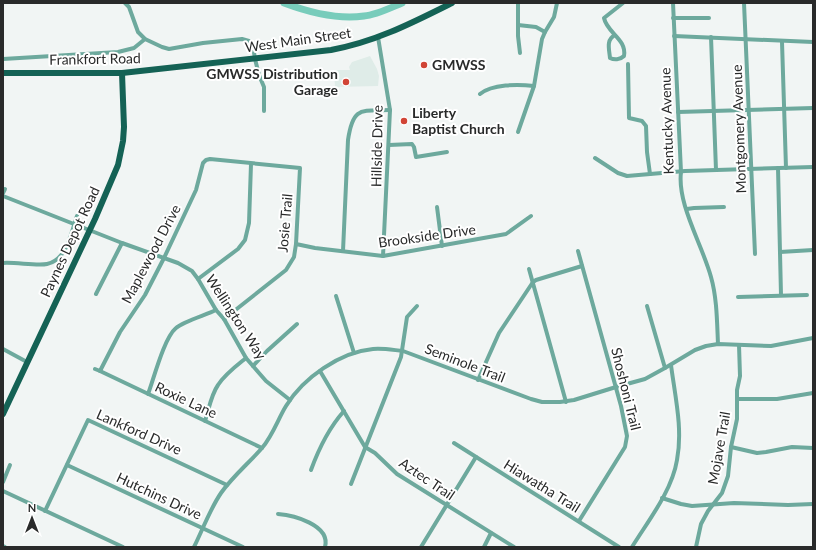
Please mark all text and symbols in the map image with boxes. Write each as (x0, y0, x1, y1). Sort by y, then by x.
street label: West Main Street (244, 24, 352, 55)
street label: Frankfort Road (49, 49, 141, 68)
place label: GMWSS (432, 56, 486, 73)
marker: GMWSS (419, 60, 429, 70)
street label: Montgomery Avenue (728, 64, 749, 194)
place label: GMWSS Distribution Garage (206, 65, 339, 98)
street label: Kentucky Avenue (656, 67, 677, 175)
marker: GMWSS Distribution Garage (341, 77, 351, 87)
place label: Liberty Baptist Church (412, 104, 505, 137)
street label: Hillside Drive (367, 105, 386, 187)
marker: Liberty Baptist Church (399, 116, 409, 126)
street label: Paynes Depot Road (36, 184, 103, 300)
street label: Josie Trail (273, 193, 296, 253)
street label: Maplewood Drive (117, 201, 184, 306)
street label: Brookside Drive (377, 220, 477, 251)
street label: Wellington Way (203, 271, 271, 363)
street label: Seminole Trail (423, 339, 508, 386)
street label: Shoshoni Trail (608, 346, 645, 432)
street label: Roxie Lane (152, 378, 220, 421)
street label: Lankford Drive (94, 405, 184, 458)
street label: Mojave Trail (704, 410, 733, 486)
street label: Aztec Trail (396, 454, 458, 503)
street label: Hiawatha Trail (501, 455, 584, 516)
street label: Hutchins Drive (114, 468, 205, 523)
north arrow (12, 498, 52, 538)
text: N (28, 501, 36, 514)

